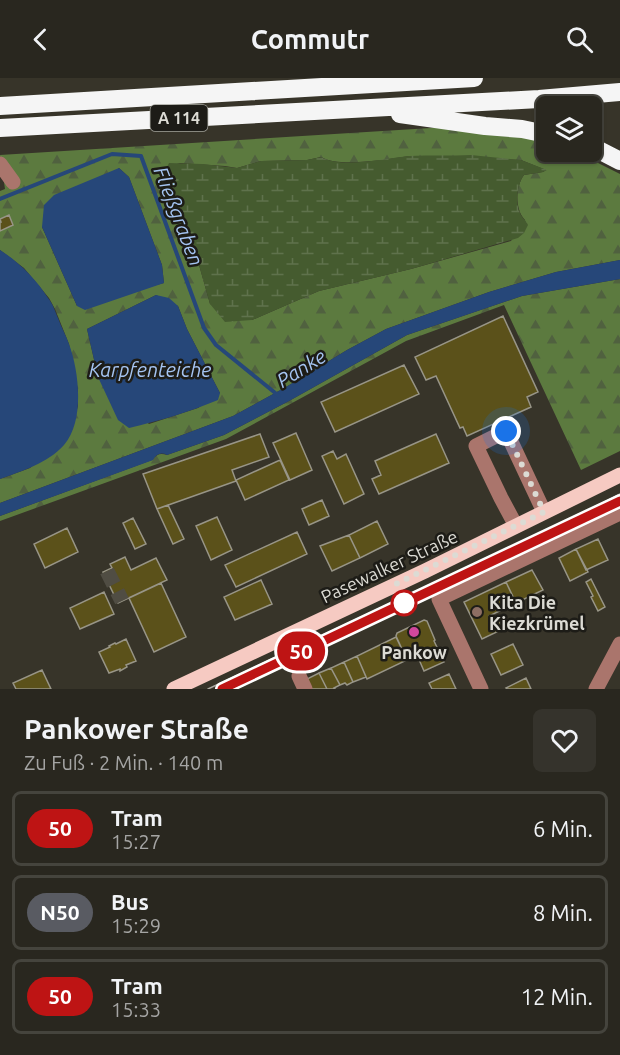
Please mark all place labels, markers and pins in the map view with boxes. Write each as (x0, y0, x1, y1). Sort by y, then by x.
unlabelled marker (391, 590, 417, 616)
place label: Kita Die Kiezkrümel (489, 592, 585, 633)
marker: Kita Die Kiezkrümel (470, 605, 484, 619)
marker: Pankow (407, 625, 421, 639)
place label: Pankow (381, 642, 447, 662)

